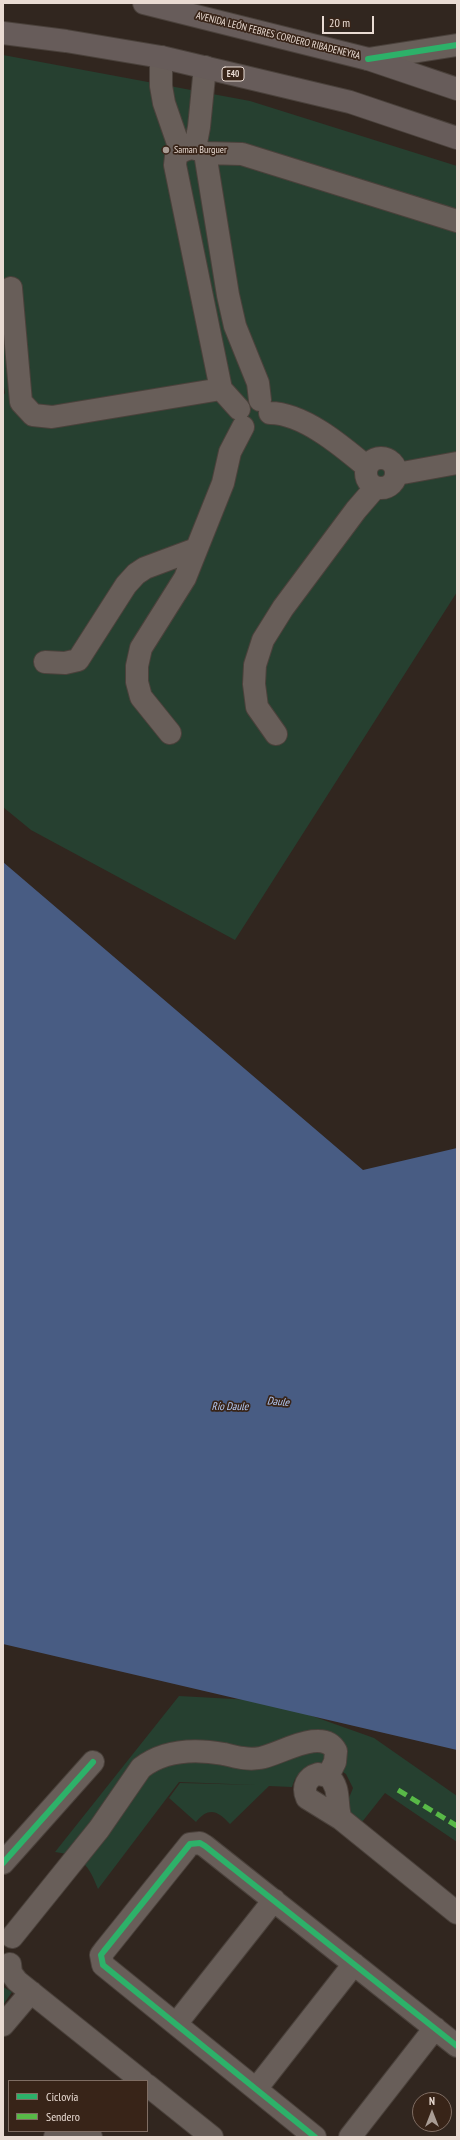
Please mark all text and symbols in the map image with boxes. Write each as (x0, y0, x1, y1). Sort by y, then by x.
scale bar (324, 8, 376, 34)
street label: AVENIDA LEÓN FEBRES CORDERO RIBADENEYRA (195, 10, 361, 62)
text: 20 m (329, 15, 350, 30)
road number: E40 (222, 67, 244, 81)
place label: Saman Burguer (174, 144, 227, 156)
marker: Saman Burguer (161, 145, 171, 155)
water label: Daule (266, 1394, 290, 1410)
water label: Río Daule (212, 1400, 248, 1414)
legend (8, 2080, 148, 2132)
text: Ciclovía (46, 2089, 78, 2104)
north arrow (412, 2092, 452, 2132)
text: N (429, 2094, 435, 2108)
text: Sendero (46, 2109, 80, 2124)

